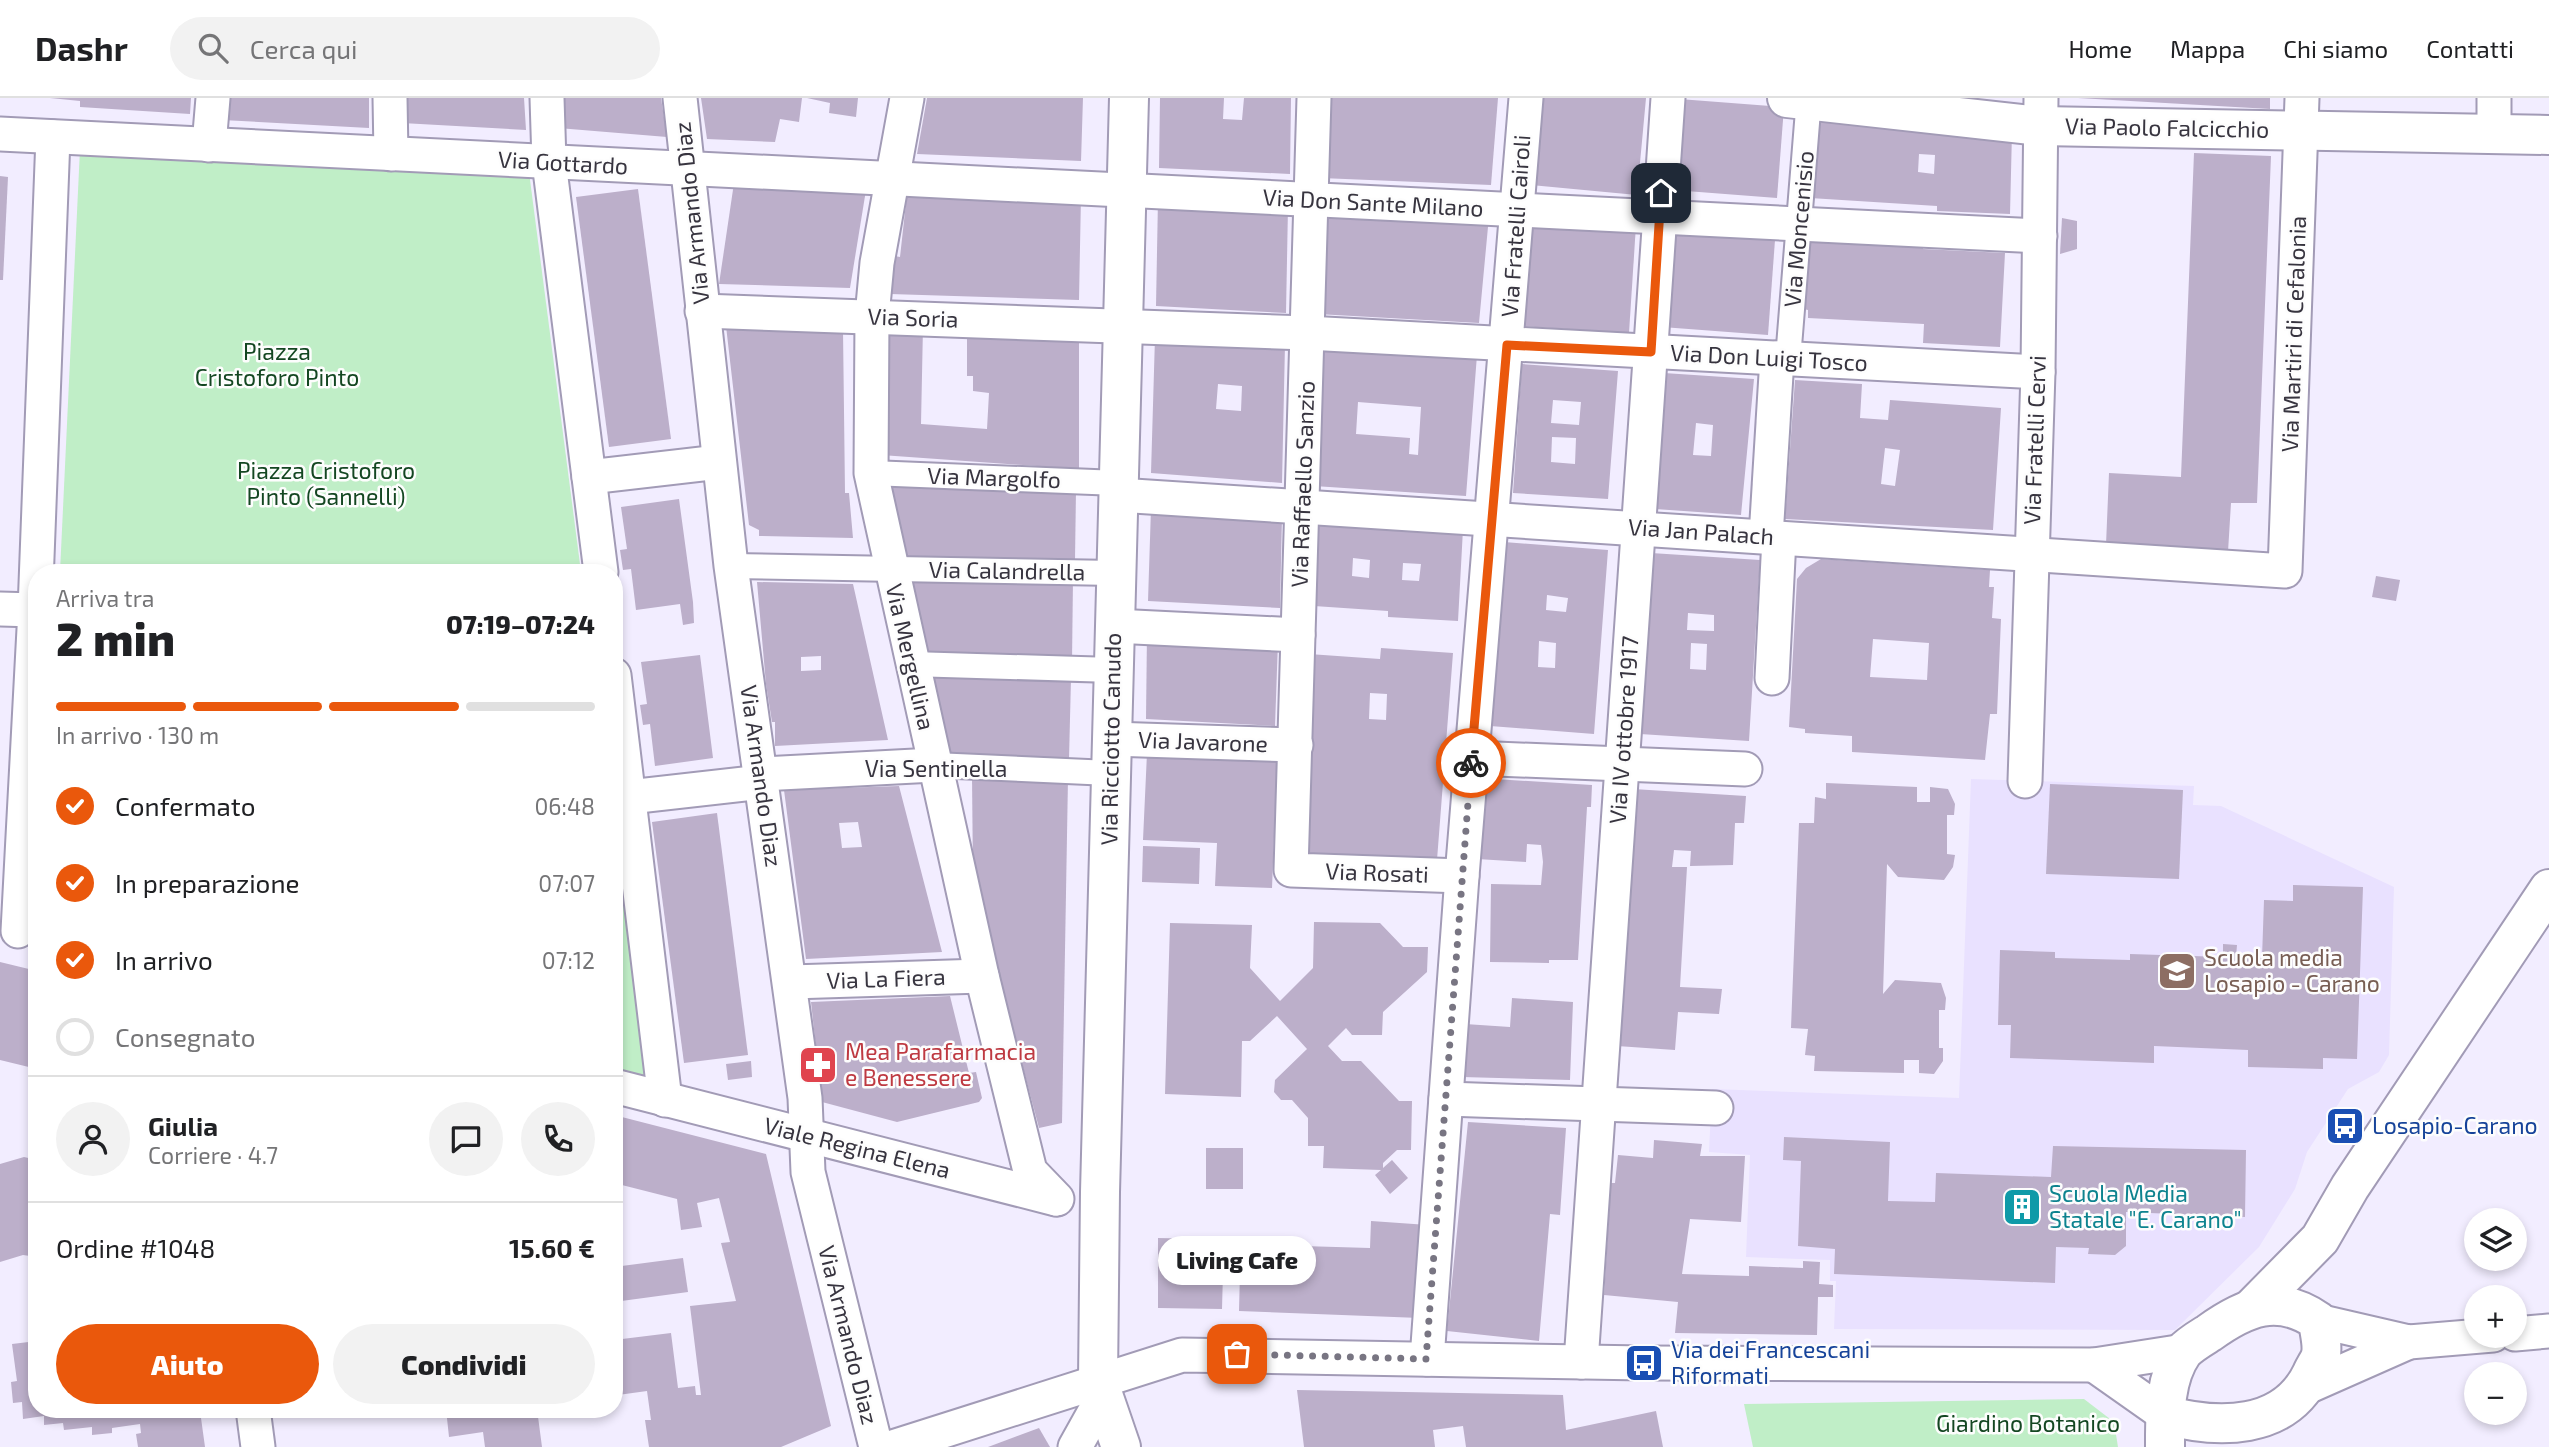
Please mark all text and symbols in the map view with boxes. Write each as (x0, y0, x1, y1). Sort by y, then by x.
search box (170, 17, 660, 80)
text: Dashr (35, 28, 128, 68)
icon: search (194, 29, 232, 67)
text: Cerca qui (250, 33, 358, 64)
text: Home (2068, 34, 2132, 63)
text: Mappa (2170, 34, 2245, 63)
text: Chi siamo (2283, 34, 2388, 63)
text: Contatti (2426, 34, 2514, 63)
street label: Via Paolo Falcicchio (2065, 111, 2269, 143)
street label: Via Armando Diaz (668, 120, 715, 306)
street label: Via Fratelli Cairoli (1495, 134, 1535, 318)
street label: Via Gottardo (497, 145, 629, 179)
street label: Via Moncenisio (1777, 149, 1819, 308)
pin (1631, 163, 1691, 223)
icon: home (1642, 174, 1680, 212)
street label: Via Don Sante Milano (1262, 182, 1484, 222)
street label: Via Martiri di Cefalonia (2275, 215, 2311, 453)
street label: Via Soria (867, 301, 959, 333)
park label: Piazza Cristoforo Pinto (195, 337, 359, 391)
street label: Via Don Luigi Tosco (1670, 338, 1869, 376)
street label: Via Fratelli Cervi (2017, 355, 2051, 525)
street label: Via Raffaello Sanzio (1284, 380, 1320, 588)
park label: Piazza Cristoforo Pinto (Sannelli) (237, 456, 415, 510)
street label: Via Margolfo (927, 461, 1061, 493)
street label: Via Jan Palach (1627, 512, 1775, 550)
street label: Via Calandrella (928, 555, 1086, 585)
street label: Via Mergellina (881, 581, 941, 733)
text: Arriva tra (56, 584, 155, 612)
text: 07:19–07:24 (446, 608, 595, 639)
text: 2 min (56, 610, 175, 665)
street label: Via Ricciotto Canudo (1094, 632, 1126, 846)
street label: Via IV ottobre 1917 (1602, 635, 1644, 825)
street label: Via Armando Diaz (735, 683, 789, 869)
text: In arrivo · 130 m (56, 721, 219, 749)
street label: Via Javarone (1138, 725, 1268, 757)
courier (1436, 728, 1506, 798)
icon: bike (1452, 744, 1490, 782)
street label: Via Sentinella (865, 754, 1007, 782)
icon: check (56, 787, 94, 825)
text: Confermato (115, 790, 255, 821)
text: 06:48 (534, 792, 595, 820)
street label: Via Rosati (1325, 856, 1429, 888)
icon: check (56, 864, 94, 902)
text: In preparazione (115, 867, 299, 898)
text: 07:07 (538, 869, 595, 897)
icon: check (56, 941, 94, 979)
place label: Scuola media Losapio - Carano (2204, 943, 2380, 997)
text: In arrivo (115, 944, 213, 975)
text: 07:12 (542, 946, 595, 974)
school or university icon: Scuola media Losapio - Carano (2156, 950, 2198, 992)
street label: Via La Fiera (826, 962, 946, 994)
text: Consegnato (115, 1021, 255, 1052)
place label: Mea Parafarmacia e Benessere (845, 1037, 1036, 1091)
pharmacy icon: Mea Parafarmacia e Benessere (797, 1044, 839, 1086)
button: person (56, 1102, 130, 1176)
button: chat (429, 1102, 503, 1176)
button: phone (521, 1102, 595, 1176)
bus stop icon: Losapio-Carano (2324, 1105, 2366, 1147)
text: Giulia (148, 1110, 218, 1141)
street label: Viale Regina Elena (761, 1110, 953, 1184)
place label: Losapio-Carano (2372, 1111, 2538, 1139)
text: Corriere · 4.7 (148, 1141, 278, 1169)
place label: Scuola Media Statale "E. Carano" (2049, 1179, 2242, 1233)
building icon: Scuola Media Statale "E. Carano" (2001, 1186, 2043, 1228)
map controls (2464, 1208, 2527, 1425)
button: layers (2464, 1208, 2527, 1271)
text: Ordine #1048 (56, 1232, 215, 1263)
text: 15.60 € (509, 1232, 595, 1263)
callout: Living Cafe (1158, 1235, 1316, 1284)
street label: Via Armando Diaz (813, 1242, 885, 1427)
text: Living Cafe (1176, 1246, 1298, 1274)
button: + (2464, 1285, 2527, 1348)
button: Aiuto (56, 1324, 319, 1404)
button: Condividi (333, 1324, 595, 1404)
pin (1207, 1324, 1267, 1384)
icon: bag (1218, 1335, 1256, 1373)
place label: Via dei Francescani Riformati (1671, 1335, 1870, 1389)
bus stop icon: Via dei Francescani Riformati (1623, 1342, 1665, 1384)
button: − (2464, 1362, 2527, 1425)
park label: Giardino Botanico (1936, 1409, 2120, 1437)

